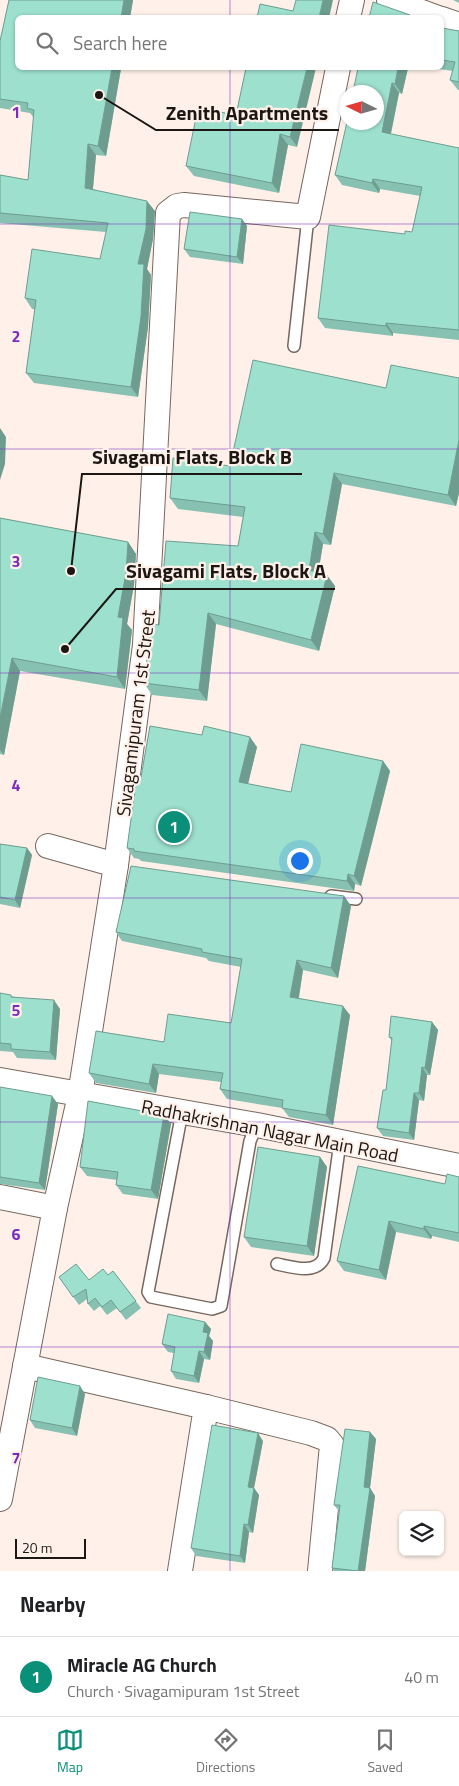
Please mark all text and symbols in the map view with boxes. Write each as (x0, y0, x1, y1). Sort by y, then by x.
search box (15, 15, 444, 70)
text: Search here (73, 28, 167, 57)
icon: search (33, 29, 61, 57)
north arrow (339, 85, 384, 130)
callout: Zenith Apartments (156, 95, 339, 130)
text: Zenith Apartments (166, 97, 328, 128)
text: 1 (12, 100, 20, 124)
text: 2 (12, 324, 20, 348)
callout: Sivagami Flats, Block B (82, 439, 302, 474)
text: Sivagami Flats, Block B (92, 441, 292, 472)
text: 3 (12, 549, 20, 573)
callout: Sivagami Flats, Block A (116, 554, 335, 589)
text: Sivagami Flats, Block A (126, 555, 326, 586)
street label: Sivagamipuram 1st Street (108, 608, 162, 818)
text: 4 (12, 773, 21, 797)
pin: 1 (158, 808, 190, 846)
your location (287, 848, 313, 874)
text: 5 (12, 998, 21, 1022)
street label: Radhakrishnan Nagar Main Road (139, 1091, 401, 1169)
text: 6 (12, 1222, 21, 1246)
text: 7 (12, 1446, 20, 1470)
map controls (399, 1511, 444, 1556)
button: layers (399, 1511, 444, 1556)
scale bar (15, 1536, 86, 1559)
text: 20 m (22, 1537, 52, 1558)
text: Nearby (20, 1588, 85, 1620)
text: Miracle AG Church (67, 1650, 217, 1679)
text: 1 (32, 1665, 40, 1689)
text: 40 m (404, 1665, 439, 1689)
text: Church · Sivagamipuram 1st Street (67, 1679, 299, 1703)
tab: Map (56, 1726, 84, 1777)
tab: Directions (196, 1726, 255, 1777)
tab: Saved (367, 1726, 403, 1777)

